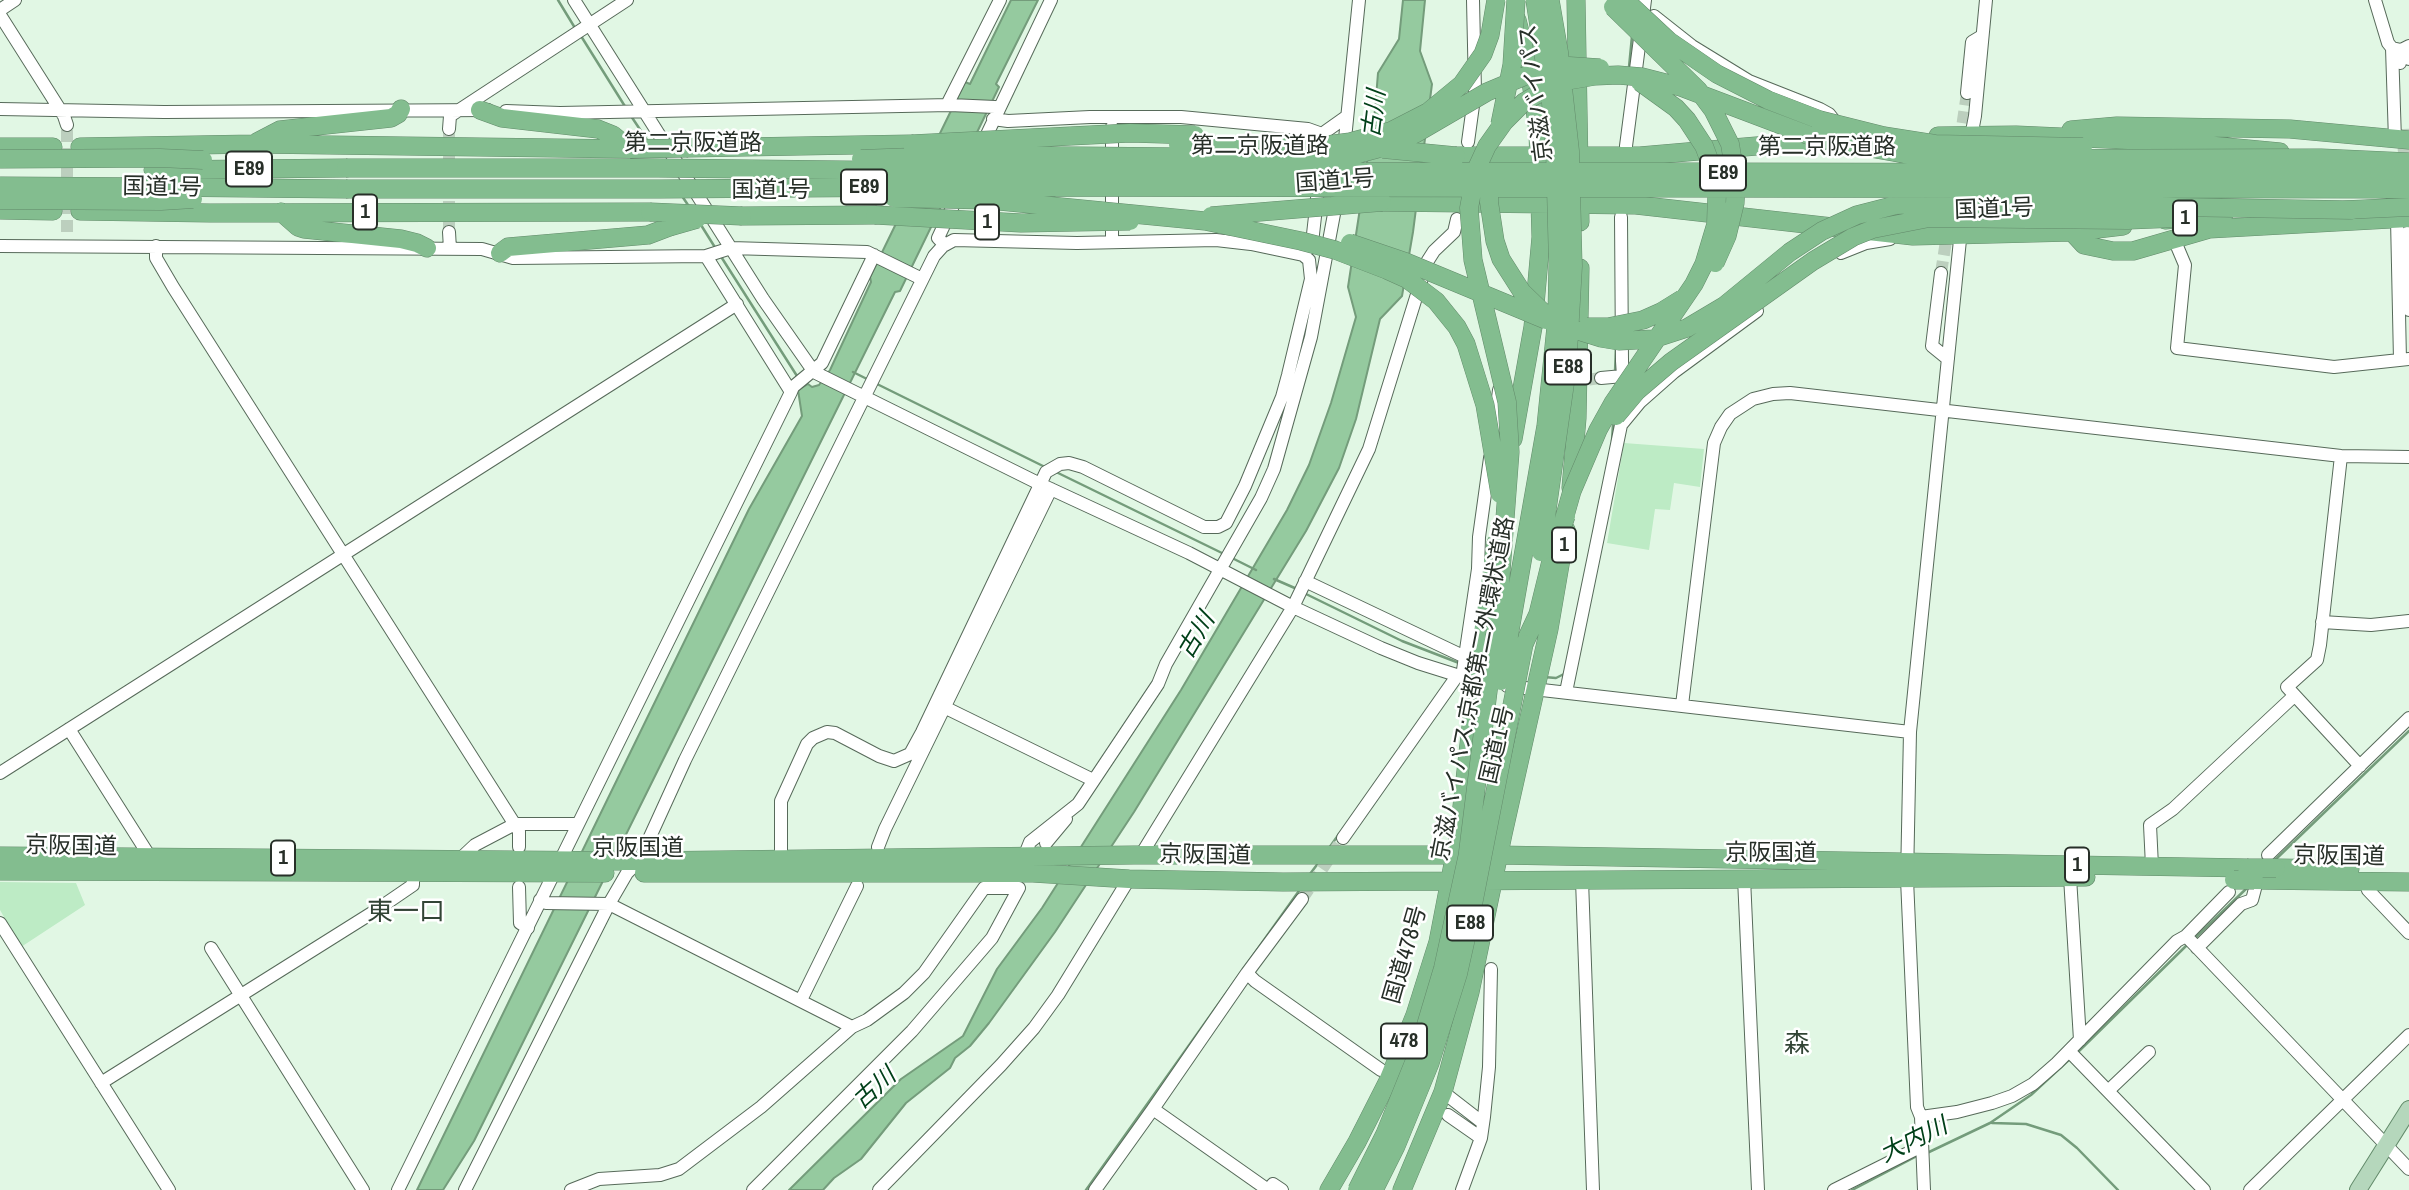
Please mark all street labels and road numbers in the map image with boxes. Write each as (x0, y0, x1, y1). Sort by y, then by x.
street label: 京滋バイパス (1515, 23, 1559, 163)
street label: 第二京阪道路 (624, 130, 762, 158)
street label: 第二京阪道路 (1191, 133, 1329, 161)
street label: 第二京阪道路 (1758, 134, 1896, 162)
road number: E89 (226, 152, 272, 186)
road number: E89 (1700, 156, 1746, 190)
street label: 国道1号 (1294, 165, 1376, 199)
road number: E89 (841, 170, 887, 204)
street label: 国道1号 (122, 174, 202, 202)
street label: 国道1号 (731, 177, 811, 205)
road number: 1 (353, 194, 377, 230)
street label: 国道1号 (1954, 195, 2034, 225)
road number: 1 (2173, 200, 2197, 235)
road number: 1 (975, 204, 999, 240)
road number: E88 (1545, 350, 1591, 384)
street label: 京滋バイパス;京都第二外環状道路 (1427, 514, 1521, 864)
road number: 1 (1552, 528, 1576, 562)
street label: 国道1号 (1476, 703, 1520, 787)
street label: 京阪国道 (25, 832, 117, 862)
street label: 京阪国道 (592, 835, 684, 863)
road number: 1 (271, 840, 295, 876)
street label: 京阪国道 (1725, 840, 1817, 868)
street label: 京阪国道 (1159, 841, 1251, 871)
street label: 京阪国道 (2293, 842, 2385, 872)
road number: 1 (2065, 848, 2089, 882)
street label: 国道478号 (1379, 903, 1433, 1007)
road number: E88 (1447, 906, 1493, 940)
road number: 478 (1381, 1024, 1427, 1058)

